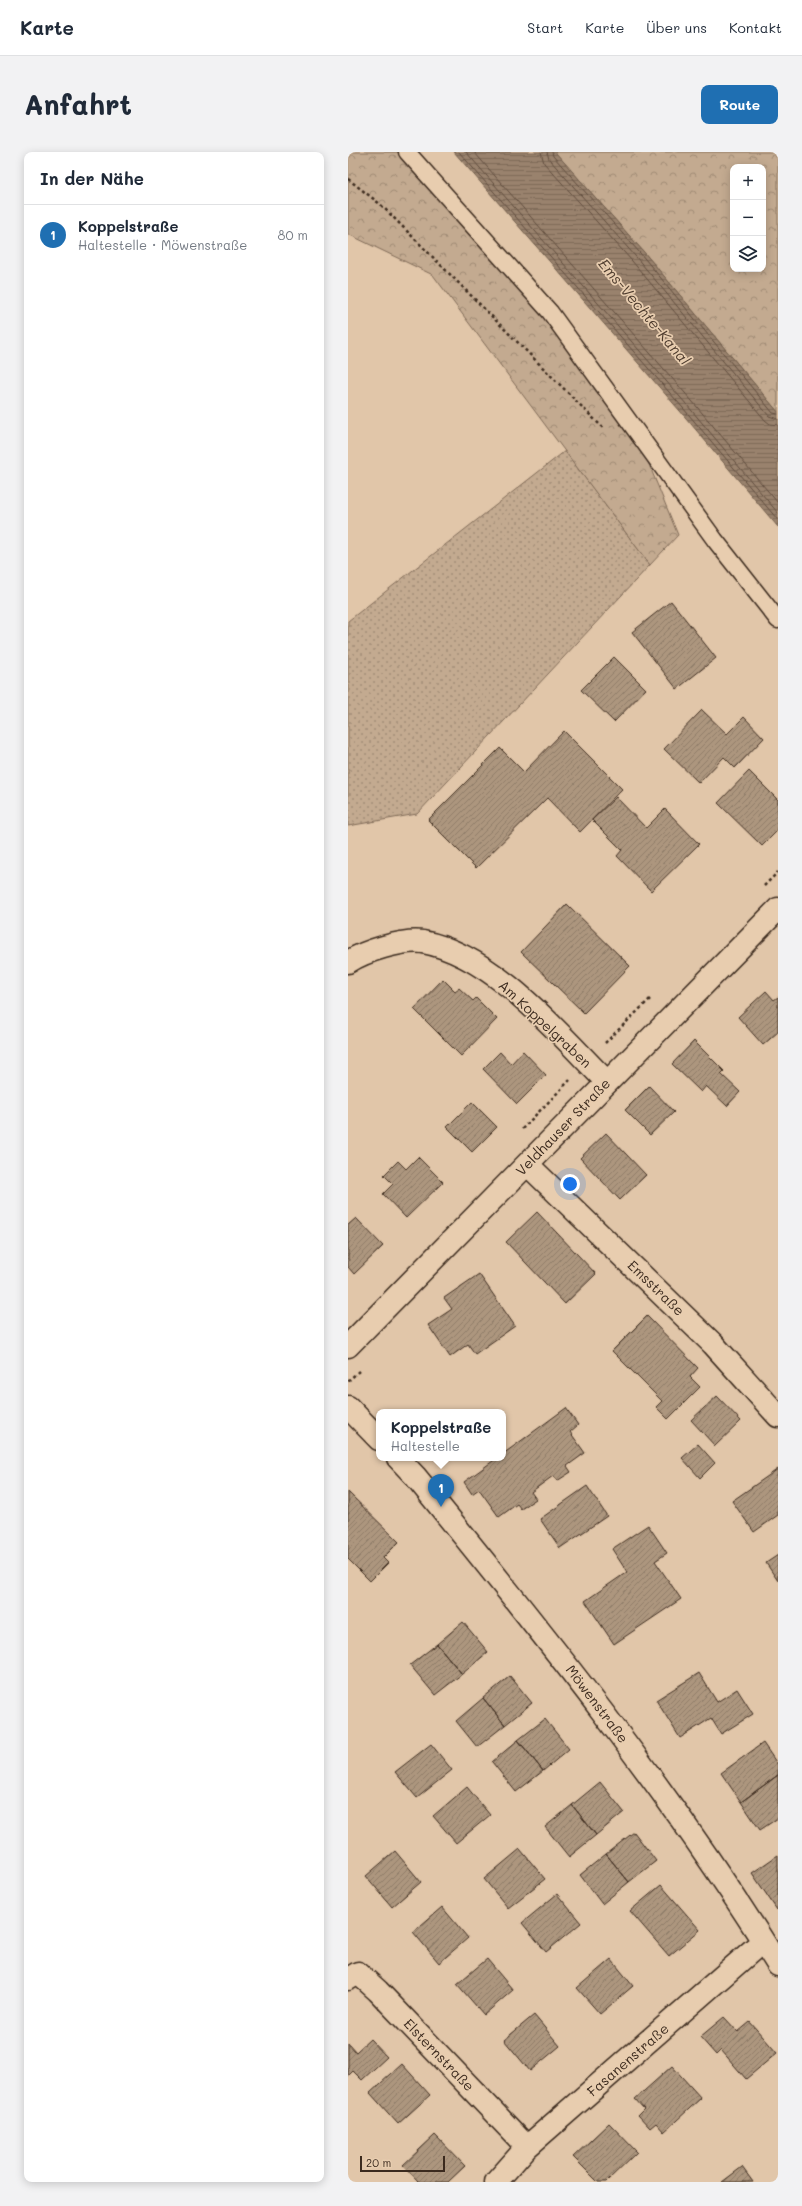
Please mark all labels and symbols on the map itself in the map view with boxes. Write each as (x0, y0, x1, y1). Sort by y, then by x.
water label: Ems-Vechte-Kanal (594, 254, 695, 369)
street label: Am Koppelgraben (495, 975, 596, 1072)
street label: Veldhauser Straße (511, 1074, 614, 1180)
your location (560, 1174, 580, 1194)
street label: Emsstraße (624, 1256, 689, 1320)
pin: 1 (428, 1474, 454, 1507)
street label: Möwenstraße (562, 1661, 633, 1747)
street label: Elsternstraße (400, 2014, 479, 2095)
street label: Fasanenstraße (583, 2019, 673, 2100)
scale bar (360, 2154, 445, 2173)

